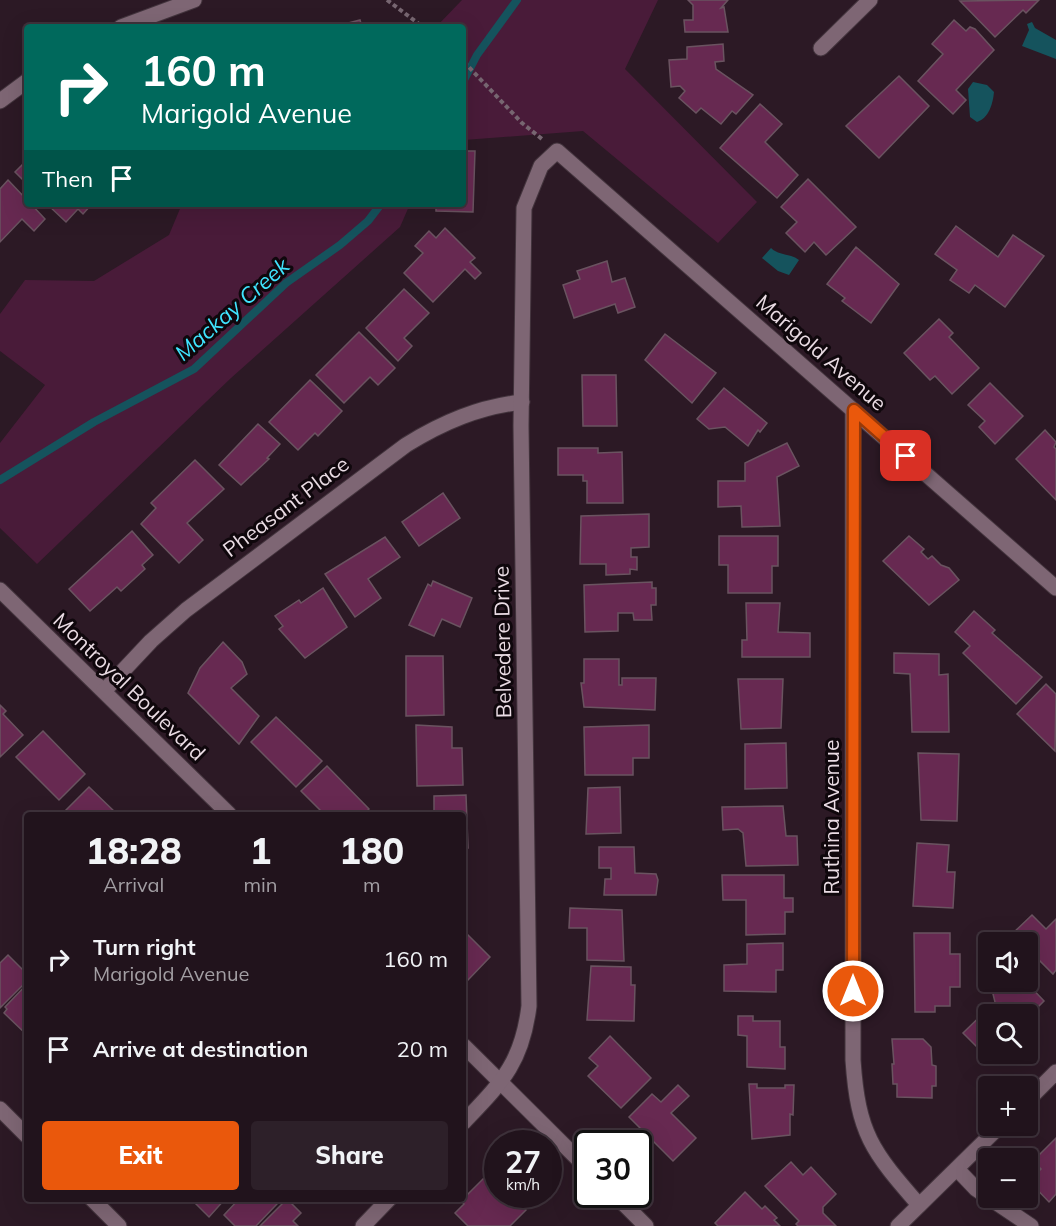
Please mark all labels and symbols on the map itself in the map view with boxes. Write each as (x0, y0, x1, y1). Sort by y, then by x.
water label: Mackay Creek (169, 251, 296, 366)
street label: Marigold Avenue (751, 289, 892, 416)
pin (880, 430, 931, 481)
street label: Pheasant Place (217, 450, 354, 562)
street label: Belvedere Drive (488, 566, 516, 718)
street label: Montroyal Boulevard (48, 607, 211, 766)
street label: Ruthina Avenue (818, 740, 844, 894)
position arrow (821, 959, 885, 1023)
speed limit sign: 30 (574, 1130, 652, 1208)

